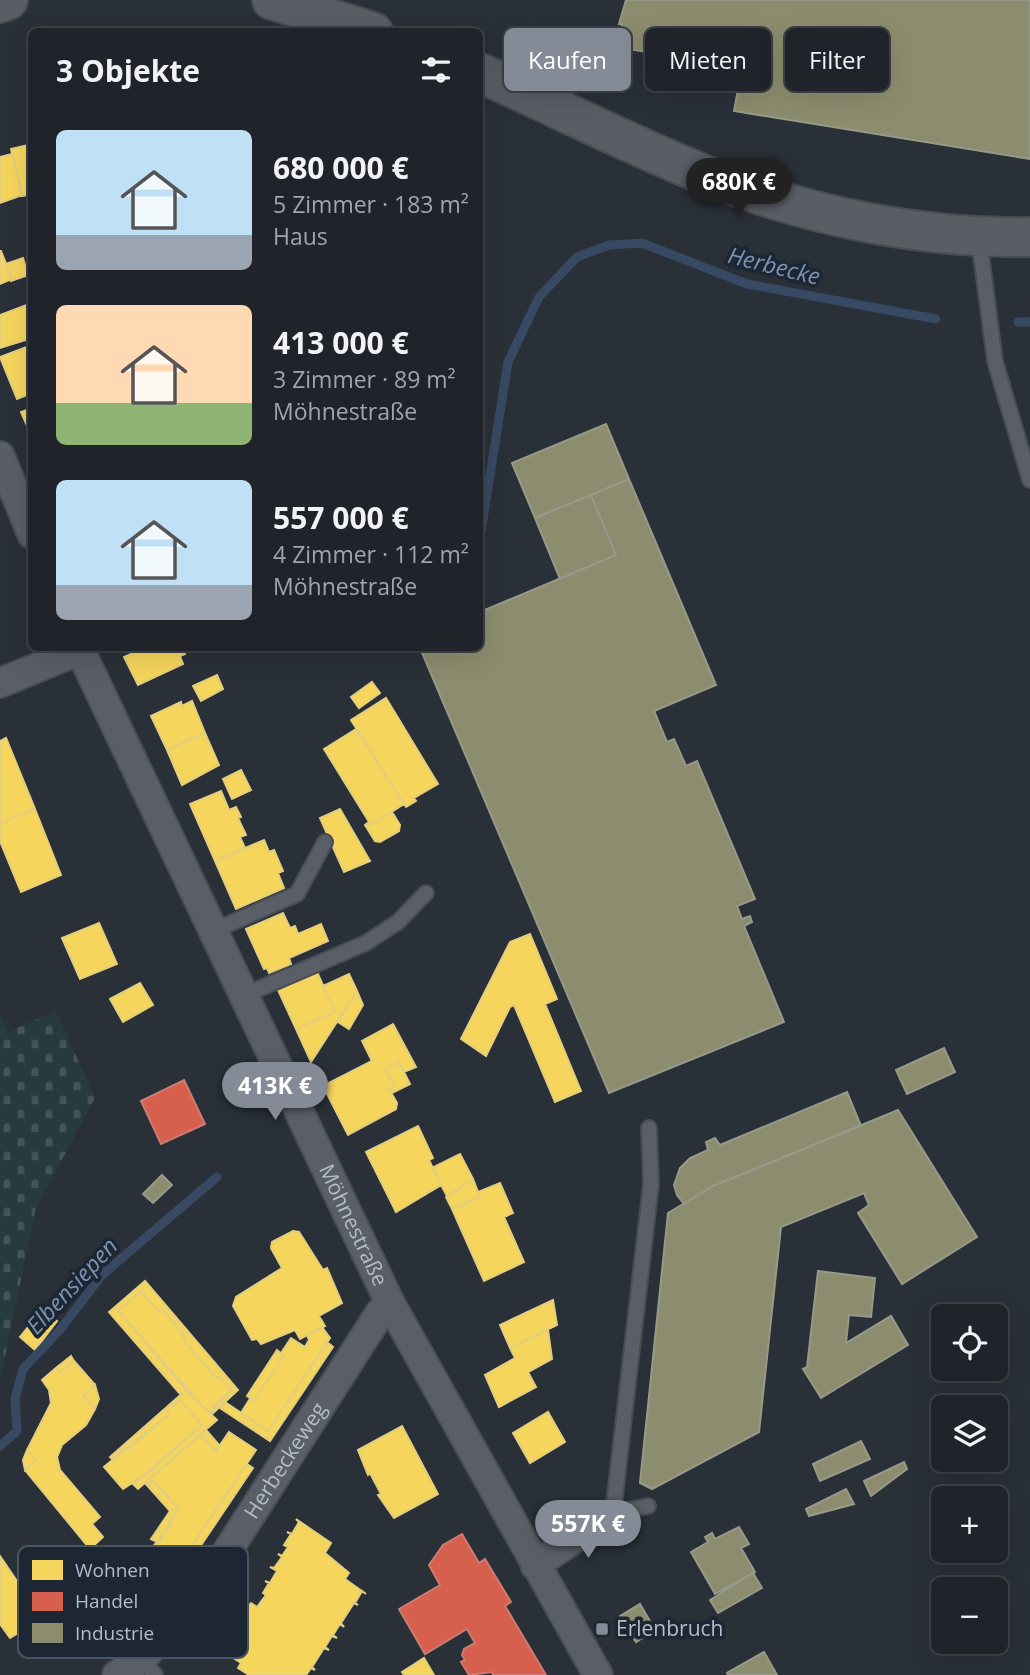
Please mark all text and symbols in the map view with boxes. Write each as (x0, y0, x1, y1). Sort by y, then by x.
chip: Kaufen (504, 28, 631, 91)
chip: Mieten (645, 28, 771, 91)
chip: Filter (785, 28, 889, 91)
text: 3 Objekte (56, 50, 200, 91)
icon: filters (417, 51, 455, 89)
text: 680 000 € (273, 147, 409, 188)
icon: home (112, 158, 196, 242)
pin: 680K € (682, 158, 796, 218)
text: 680K € (702, 165, 776, 197)
text: 5 Zimmer · 183 m² (273, 188, 469, 220)
text: Haus (273, 220, 328, 252)
water label: Herbecke (725, 238, 824, 292)
text: 413 000 € (273, 322, 409, 363)
icon: home (112, 333, 196, 417)
text: 3 Zimmer · 89 m² (273, 363, 456, 395)
text: Möhnestraße (273, 395, 417, 427)
text: 557 000 € (273, 497, 409, 538)
icon: home (112, 508, 196, 592)
text: 4 Zimmer · 112 m² (273, 538, 469, 570)
text: Möhnestraße (273, 570, 417, 602)
pin: 413K € (218, 1062, 332, 1122)
text: 413K € (238, 1069, 312, 1101)
street label: Möhnestraße (313, 1159, 395, 1290)
water label: Elbensiepen (18, 1230, 124, 1340)
map controls (931, 1304, 1008, 1654)
button: locate (931, 1304, 1008, 1381)
button: layers (931, 1395, 1008, 1472)
street label: Herbeckeweg (237, 1397, 332, 1524)
button: + (931, 1486, 1008, 1563)
pin: 557K € (531, 1500, 645, 1560)
text: 557K € (551, 1507, 625, 1539)
legend (18, 1546, 248, 1658)
text: Wohnen (75, 1557, 150, 1583)
button: − (931, 1577, 1008, 1654)
text: Handel (75, 1588, 138, 1614)
place label: Erlenbruch (616, 1614, 723, 1642)
text: Industrie (75, 1620, 154, 1646)
marker: Erlenbruch (594, 1621, 610, 1637)

